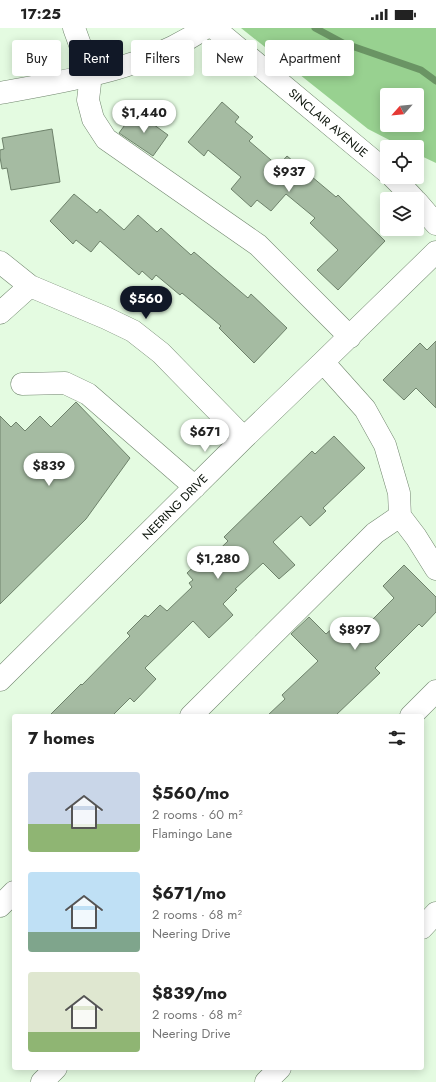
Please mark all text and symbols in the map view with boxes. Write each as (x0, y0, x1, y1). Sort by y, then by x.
text: 17:25 (20, 3, 61, 25)
chip: Buy (12, 40, 61, 76)
chip: Rent (69, 40, 123, 76)
chip: Filters (131, 40, 194, 76)
chip: New (202, 40, 257, 76)
chip: Apartment (265, 40, 354, 76)
street label: SINCLAIR AVENUE (284, 84, 372, 162)
north arrow (380, 88, 424, 132)
map controls (380, 88, 424, 236)
pin: $1,440 (111, 100, 177, 134)
text: $1,440 (121, 103, 167, 122)
button: locate (380, 140, 424, 184)
pin: $937 (265, 159, 313, 193)
text: $937 (273, 162, 305, 181)
button: layers (380, 192, 424, 236)
pin: $560 (122, 286, 170, 320)
text: $560 (129, 289, 163, 308)
pin: $671 (181, 419, 229, 453)
text: $671 (189, 422, 221, 441)
pin: $839 (25, 453, 73, 487)
text: $839 (32, 456, 66, 475)
street label: NEERING DRIVE (138, 470, 212, 544)
pin: $1,280 (185, 546, 251, 580)
text: $1,280 (196, 549, 240, 568)
pin: $897 (331, 617, 379, 651)
text: $897 (339, 620, 371, 639)
text: 7 homes (28, 726, 95, 750)
icon: filters (386, 727, 408, 749)
text: $560/mo (152, 781, 229, 805)
icon: home (60, 788, 108, 836)
text: 2 rooms · 60 m² (152, 805, 243, 824)
text: Flamingo Lane (152, 824, 232, 843)
text: $671/mo (152, 881, 226, 905)
icon: home (60, 888, 108, 936)
text: 2 rooms · 68 m² (152, 905, 242, 924)
text: Neering Drive (152, 924, 230, 943)
text: $839/mo (152, 981, 227, 1005)
icon: home (60, 988, 108, 1036)
text: 2 rooms · 68 m² (152, 1005, 242, 1024)
text: Neering Drive (152, 1024, 230, 1043)

